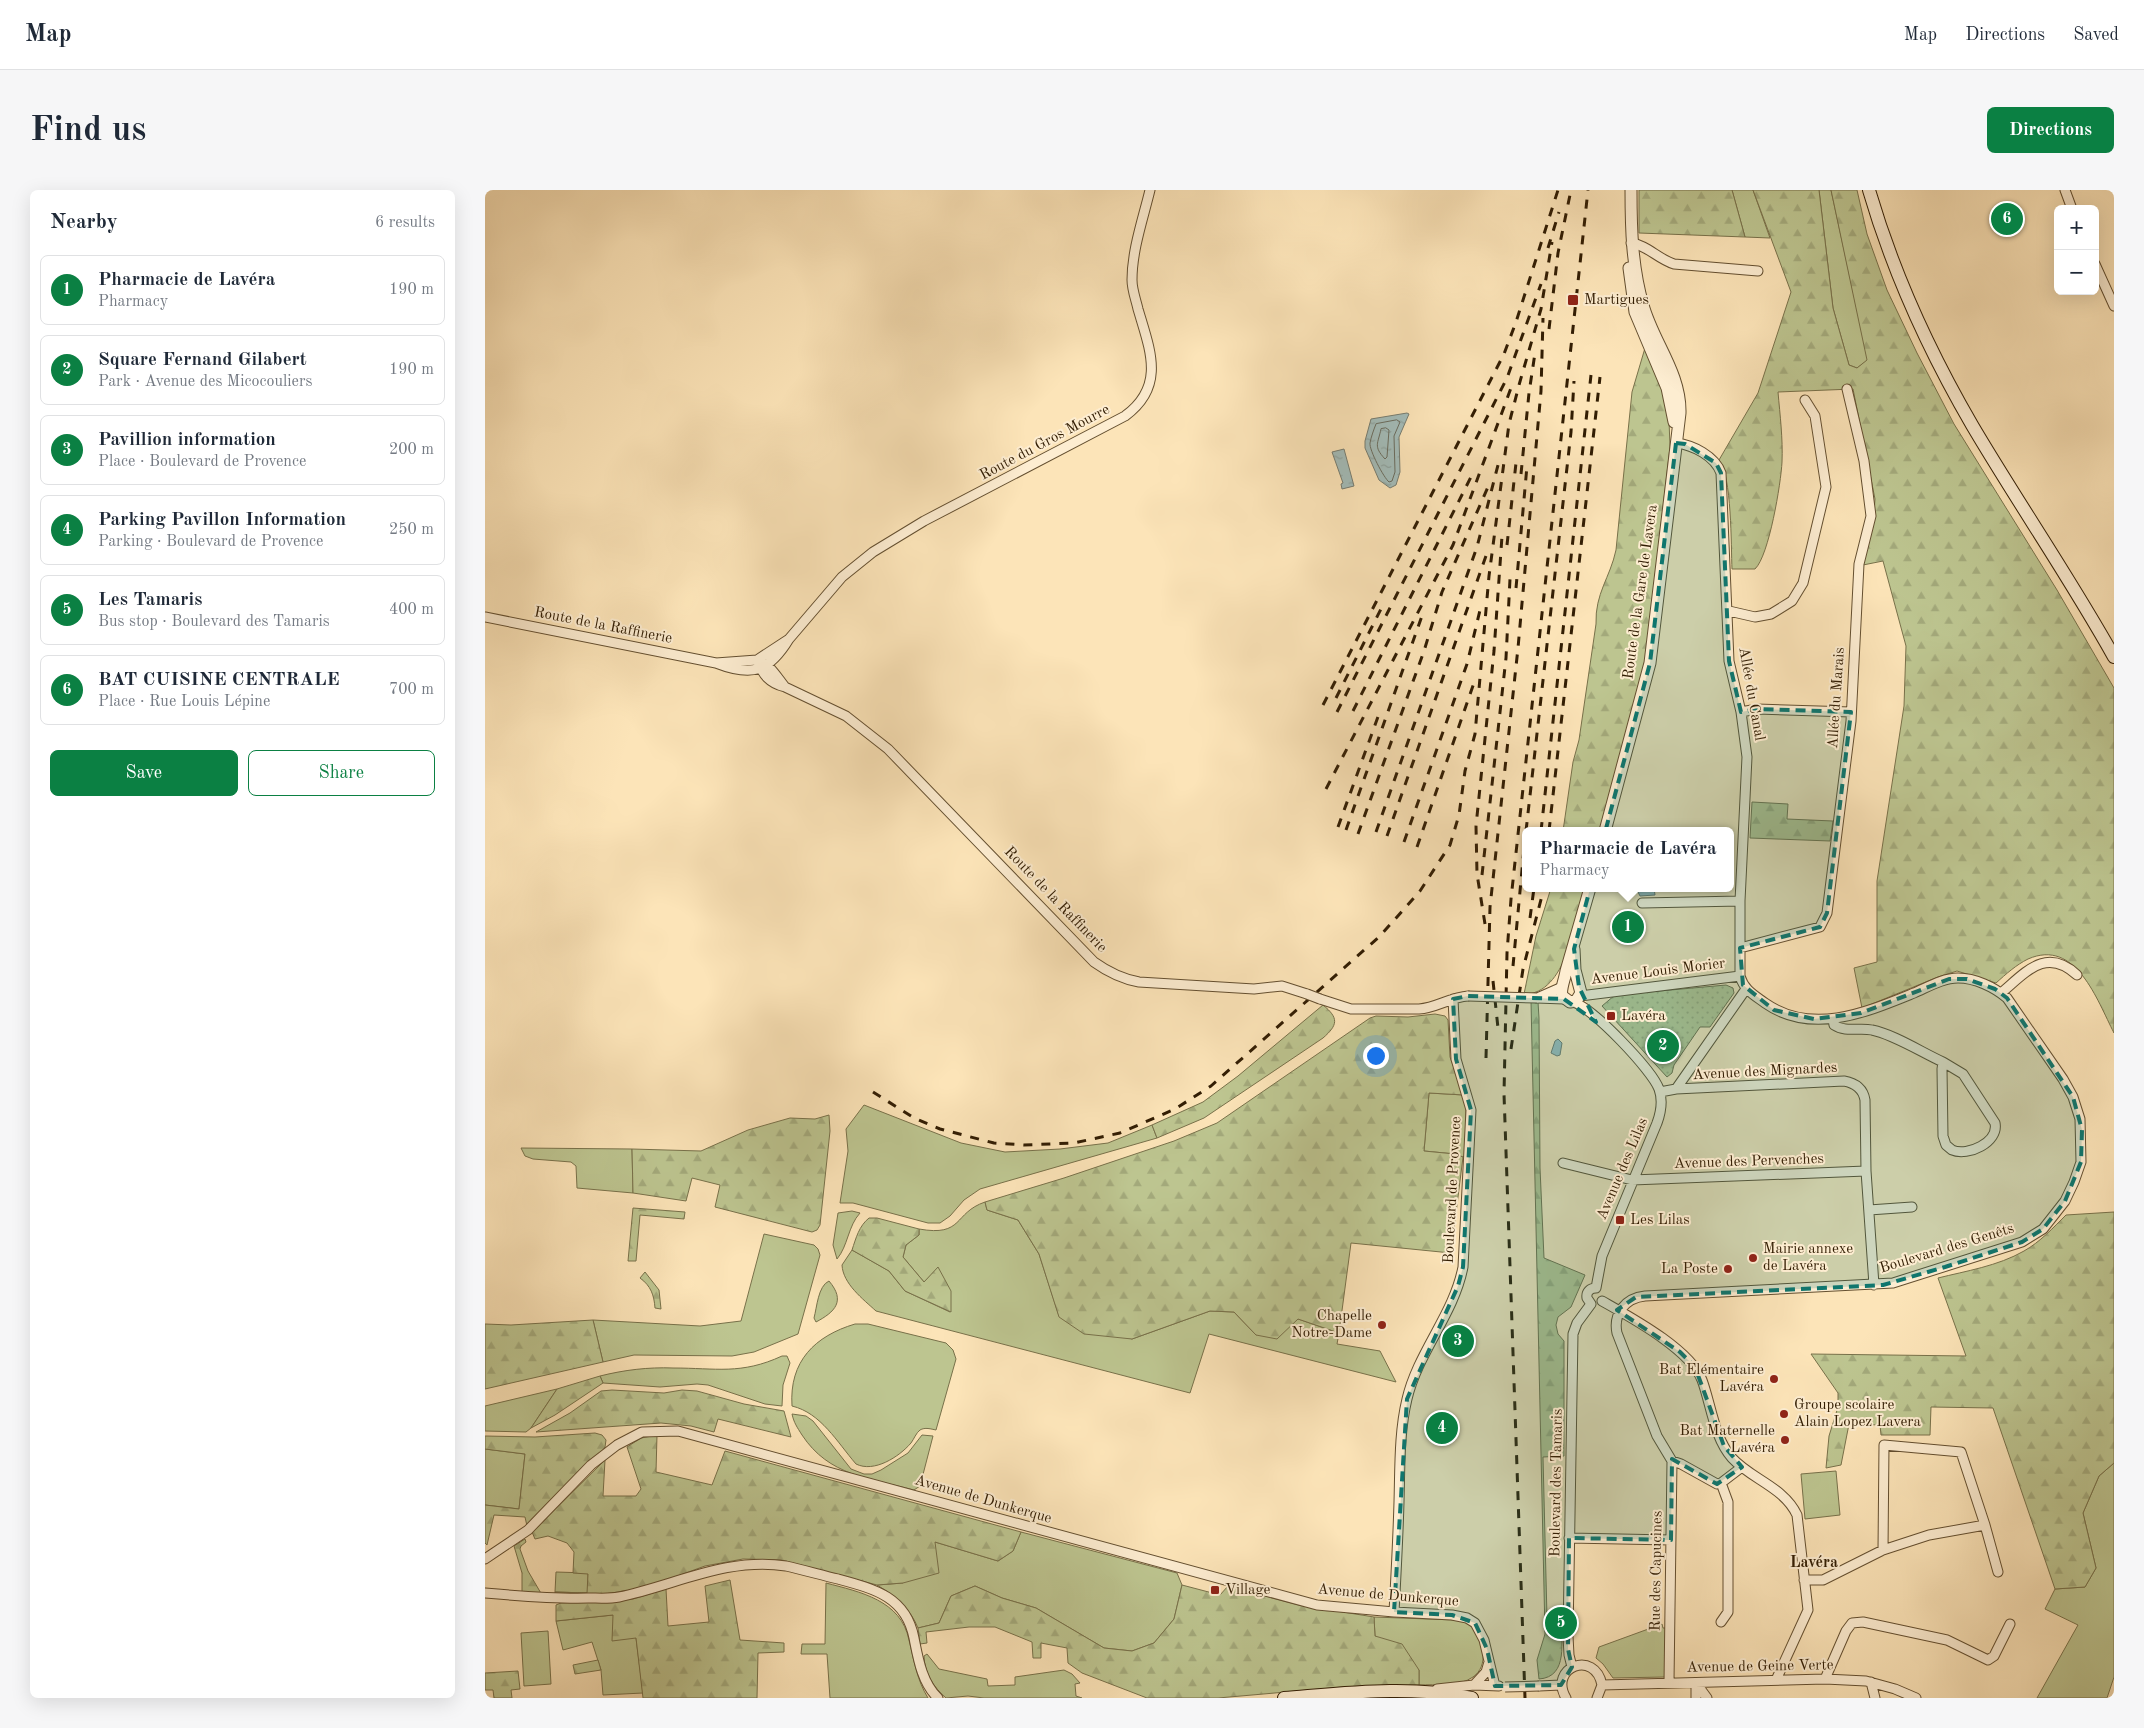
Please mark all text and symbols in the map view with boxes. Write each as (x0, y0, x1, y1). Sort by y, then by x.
text: Map (25, 23, 72, 47)
text: Map (1904, 26, 1937, 44)
text: Directions (1965, 26, 2045, 44)
text: Saved (2073, 26, 2119, 44)
button: Directions (1987, 107, 2114, 153)
text: Find us (30, 113, 146, 148)
pin: 6 (1991, 200, 2023, 238)
map controls (2054, 205, 2099, 295)
button: + (2054, 205, 2099, 250)
text: Nearby (50, 212, 118, 233)
text: 6 results (375, 215, 435, 231)
button: − (2054, 250, 2099, 295)
text: Pharmacie de Lavéra (98, 271, 275, 290)
text: 1 (62, 282, 72, 298)
text: 190 m (389, 282, 434, 298)
marker: Martigues (1566, 293, 1580, 307)
place label: Martigues (1584, 293, 1649, 308)
text: Pharmacy (98, 294, 168, 310)
text: Square Fernand Gilabert (98, 351, 307, 370)
text: 2 (62, 362, 72, 378)
text: 190 m (389, 362, 434, 378)
text: Park · Avenue des Micocouliers (98, 374, 312, 390)
street label: Route du Gros Mourre (978, 402, 1113, 484)
text: Pavillion information (98, 431, 276, 450)
text: 3 (62, 442, 72, 458)
text: 200 m (389, 442, 434, 458)
text: Place · Boulevard de Provence (98, 454, 306, 470)
street label: Route de la Gare de Lavera (1621, 503, 1661, 680)
text: Parking Pavillon Information (98, 511, 346, 530)
text: 4 (62, 522, 72, 538)
text: 250 m (389, 522, 434, 538)
text: Parking · Boulevard de Provence (98, 534, 323, 550)
text: Les Tamaris (98, 591, 202, 610)
text: 5 (62, 602, 72, 618)
text: 400 m (389, 602, 434, 618)
street label: Route de la Raffinerie (533, 605, 673, 647)
text: Bus stop · Boulevard des Tamaris (98, 614, 330, 630)
street label: Allée du Canal (1735, 646, 1767, 742)
street label: Allée du Marais (1826, 647, 1848, 749)
text: BAT CUISINE CENTRALE (98, 671, 340, 690)
text: 6 (62, 682, 72, 698)
text: 700 m (389, 682, 434, 698)
text: Place · Rue Louis Lépine (98, 694, 270, 710)
button: Save (50, 750, 238, 796)
button: Share (248, 750, 435, 796)
popup (1522, 827, 1734, 892)
text: Pharmacie de Lavéra (1539, 840, 1717, 859)
street label: Route de la Raffinerie (1001, 844, 1109, 956)
text: Pharmacy (1539, 863, 1609, 879)
pin: 1 (1612, 908, 1644, 946)
street label: Avenue Louis Morier (1590, 956, 1726, 988)
place label: Lavéra (1621, 1009, 1666, 1024)
marker: Lavéra (1605, 1010, 1617, 1022)
pin: 2 (1647, 1027, 1679, 1065)
your location (1363, 1043, 1389, 1069)
street label: Avenue des Mignardes (1692, 1061, 1838, 1083)
street label: Boulevard de Provence (1442, 1116, 1464, 1264)
street label: Avenue des Lilas (1595, 1116, 1651, 1222)
street label: Avenue des Pervenches (1674, 1152, 1824, 1172)
place label: Les Lilas (1630, 1213, 1690, 1228)
marker: Les Lilas (1614, 1214, 1626, 1226)
street label: Boulevard des Genêts (1878, 1221, 2016, 1277)
place label: Mairie annexe de Lavéra (1763, 1242, 1853, 1274)
marker: Mairie annexe de Lavéra (1747, 1252, 1759, 1264)
place label: La Poste (1661, 1262, 1718, 1277)
marker: La Poste (1722, 1263, 1734, 1275)
place label: Chapelle Notre-Dame (1291, 1309, 1372, 1341)
marker: Chapelle Notre-Dame (1376, 1319, 1388, 1331)
pin: 3 (1442, 1322, 1474, 1360)
place label: Bat Elémentaire Lavéra (1659, 1363, 1765, 1395)
marker: Bat Elémentaire Lavéra (1768, 1373, 1780, 1385)
place label: Groupe scolaire Alain Lopez Lavera (1794, 1398, 1921, 1430)
marker: Groupe scolaire Alain Lopez Lavera (1778, 1408, 1790, 1420)
pin: 4 (1426, 1409, 1458, 1447)
street label: Boulevard des Tamaris (1548, 1409, 1566, 1557)
place label: Bat Maternelle Lavéra (1680, 1424, 1776, 1456)
marker: Bat Maternelle Lavéra (1779, 1434, 1791, 1446)
street label: Avenue de Dunkerque (913, 1473, 1053, 1527)
street label: Rue des Capucines (1648, 1511, 1666, 1631)
district label: Lavéra (1790, 1555, 1838, 1571)
street label: Avenue de Dunkerque (1317, 1582, 1459, 1610)
place label: Village (1225, 1583, 1271, 1598)
marker: Village (1209, 1584, 1221, 1596)
pin: 5 (1545, 1604, 1577, 1642)
street label: Avenue de Geine Verte (1686, 1658, 1834, 1676)

